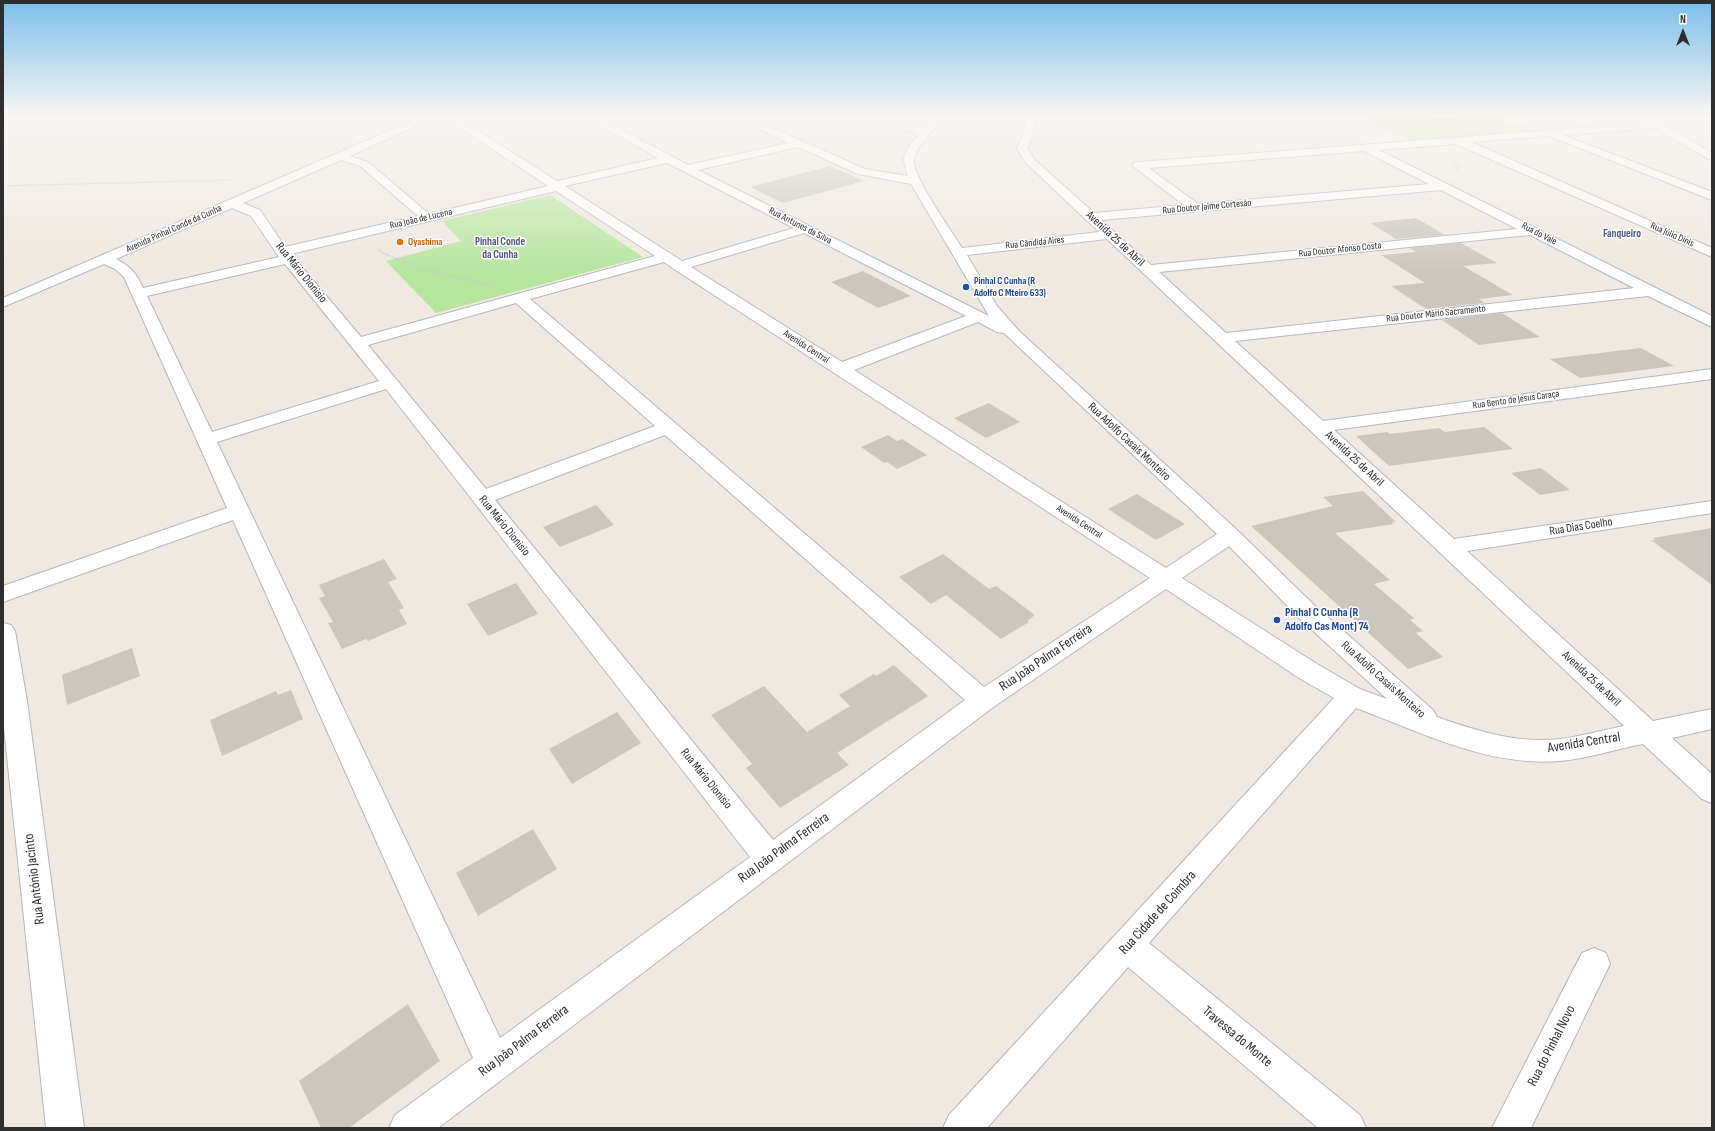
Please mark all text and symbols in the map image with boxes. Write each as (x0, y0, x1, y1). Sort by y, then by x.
north arrow (1663, 12, 1703, 52)
text: N (1680, 13, 1686, 26)
street label: Rua Doutor Jaime Cortesão (1162, 197, 1252, 217)
street label: Avenida Pinhal Conde da Cunha (124, 202, 224, 256)
street label: Rua Antunes da Silva (767, 205, 833, 247)
street label: Rua João de Lucena (389, 206, 453, 232)
street label: Avenida 25 de Abril (1083, 208, 1147, 270)
street label: Rua do Vale (1519, 220, 1559, 248)
street label: Rua Júlio Dinis (1648, 220, 1696, 250)
district label: Fanqueiro (1603, 227, 1641, 241)
street label: Rua Cândida Aires (1005, 234, 1065, 252)
district label: Pinhal Conde da Cunha (475, 235, 525, 261)
place label: Oyashima (408, 236, 442, 248)
marker: Oyashima (395, 237, 405, 247)
street label: Rua Mário Dionisio (272, 240, 330, 306)
street label: Rua Doutor Afonso Costa (1298, 240, 1382, 260)
place label: Pinhal C Cunha (R Adolfo C Mteiro 633) (974, 275, 1046, 298)
marker: Pinhal C Cunha (R Adolfo C Mteiro 633) (961, 282, 971, 292)
street label: Rua Doutor Mário Sacramento (1386, 303, 1486, 325)
street label: Avenida Central (781, 328, 831, 366)
street label: Rua Bento de Jesus Caraça (1472, 388, 1560, 412)
street label: Rua Adolfo Casais Monteiro (1085, 400, 1173, 484)
street label: Avenida 25 de Abril (1322, 428, 1386, 490)
street label: Rua Mário Dionisio (475, 493, 533, 559)
street label: Avenida Central (1054, 503, 1104, 541)
street label: Rua Dias Coelho (1548, 515, 1614, 539)
place label: Pinhal C Cunha (R Adolfo Cas Mont) 74 (1285, 606, 1369, 634)
marker: Pinhal C Cunha (R Adolfo Cas Mont) 74 (1272, 615, 1282, 625)
street label: Rua João Palma Ferreira (996, 621, 1096, 695)
street label: Rua Adolfo Casais Monteiro (1338, 638, 1428, 722)
street label: Avenida 25 de Abril (1559, 648, 1623, 710)
street label: Avenida Central (1547, 729, 1621, 757)
street label: Rua Mário Dionisio (677, 746, 735, 812)
street label: Rua João Palma Ferreira (735, 809, 833, 887)
street label: Rua António Jacinto (21, 833, 49, 925)
street label: Rua Cidade de Coimbra (1116, 868, 1200, 958)
street label: Rua João Palma Ferreira (476, 1002, 572, 1080)
street label: Travessa do Monte (1199, 1003, 1275, 1071)
street label: Rua do Pinhal Novo (1524, 1003, 1580, 1089)

